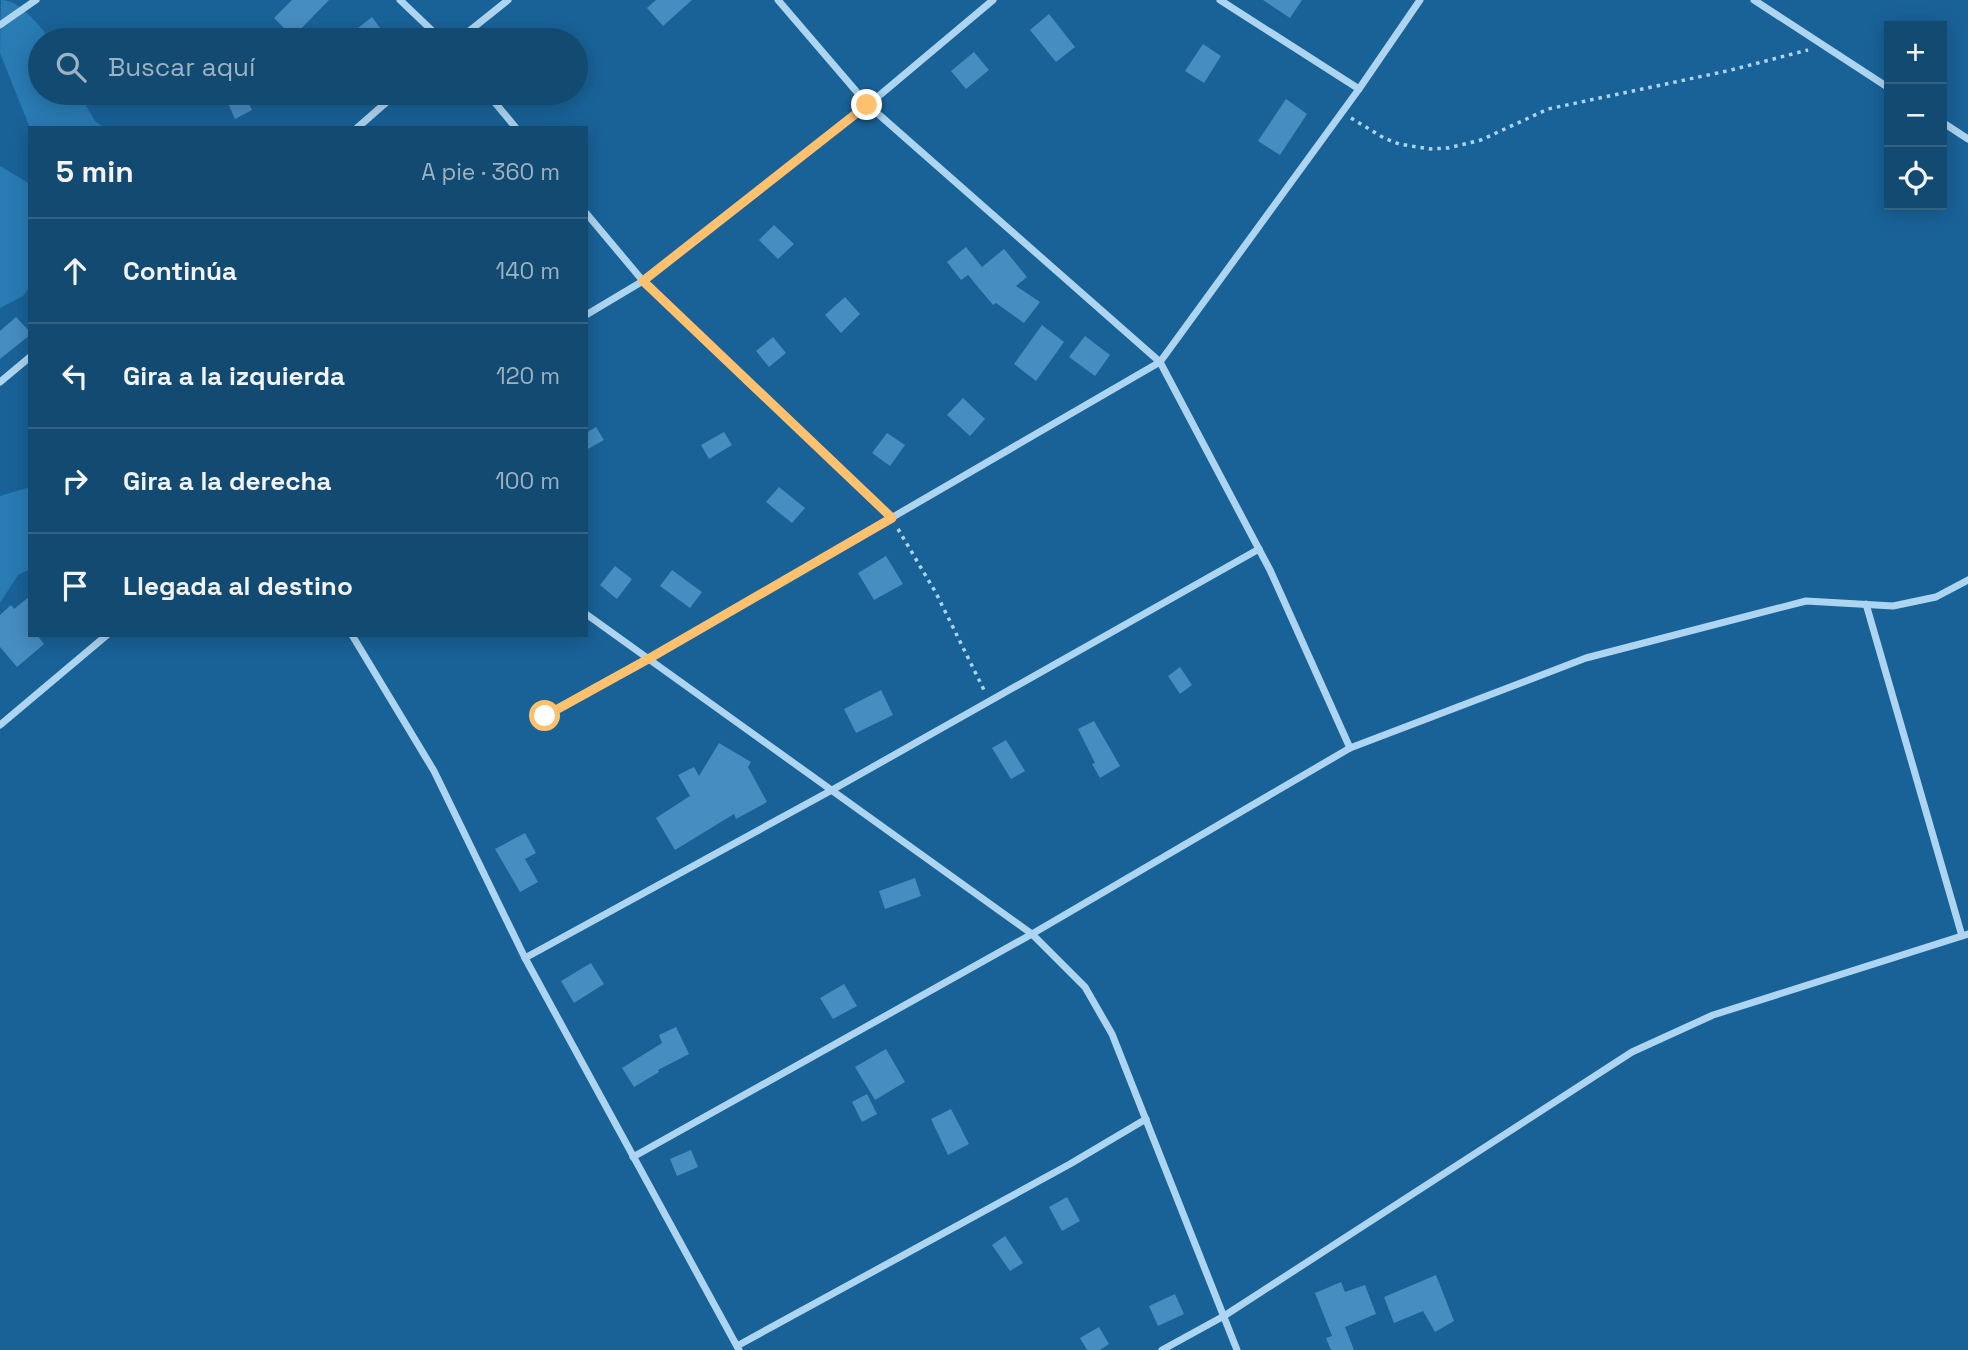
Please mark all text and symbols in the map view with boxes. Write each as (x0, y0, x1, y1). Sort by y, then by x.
map controls (1884, 21, 1947, 210)
button: + (1884, 21, 1947, 84)
search box (28, 28, 588, 105)
icon: search (52, 48, 90, 86)
text: Buscar aquí (108, 50, 255, 84)
button: − (1884, 84, 1947, 147)
route end (851, 89, 882, 120)
button: locate (1884, 147, 1947, 210)
text: 5 min (56, 152, 134, 191)
text: A pie · 360 m (421, 157, 560, 187)
icon: ahead (56, 252, 94, 290)
text: Continúa (123, 254, 237, 288)
text: 140 m (496, 256, 560, 286)
icon: left (56, 357, 94, 395)
text: Gira a la izquierda (123, 359, 345, 393)
text: 120 m (496, 361, 560, 391)
icon: right (56, 462, 94, 500)
text: Gira a la derecha (123, 464, 332, 498)
text: 100 m (495, 466, 560, 496)
icon: arrive (56, 567, 94, 605)
text: Llegada al destino (123, 569, 353, 603)
route start (529, 700, 560, 731)

